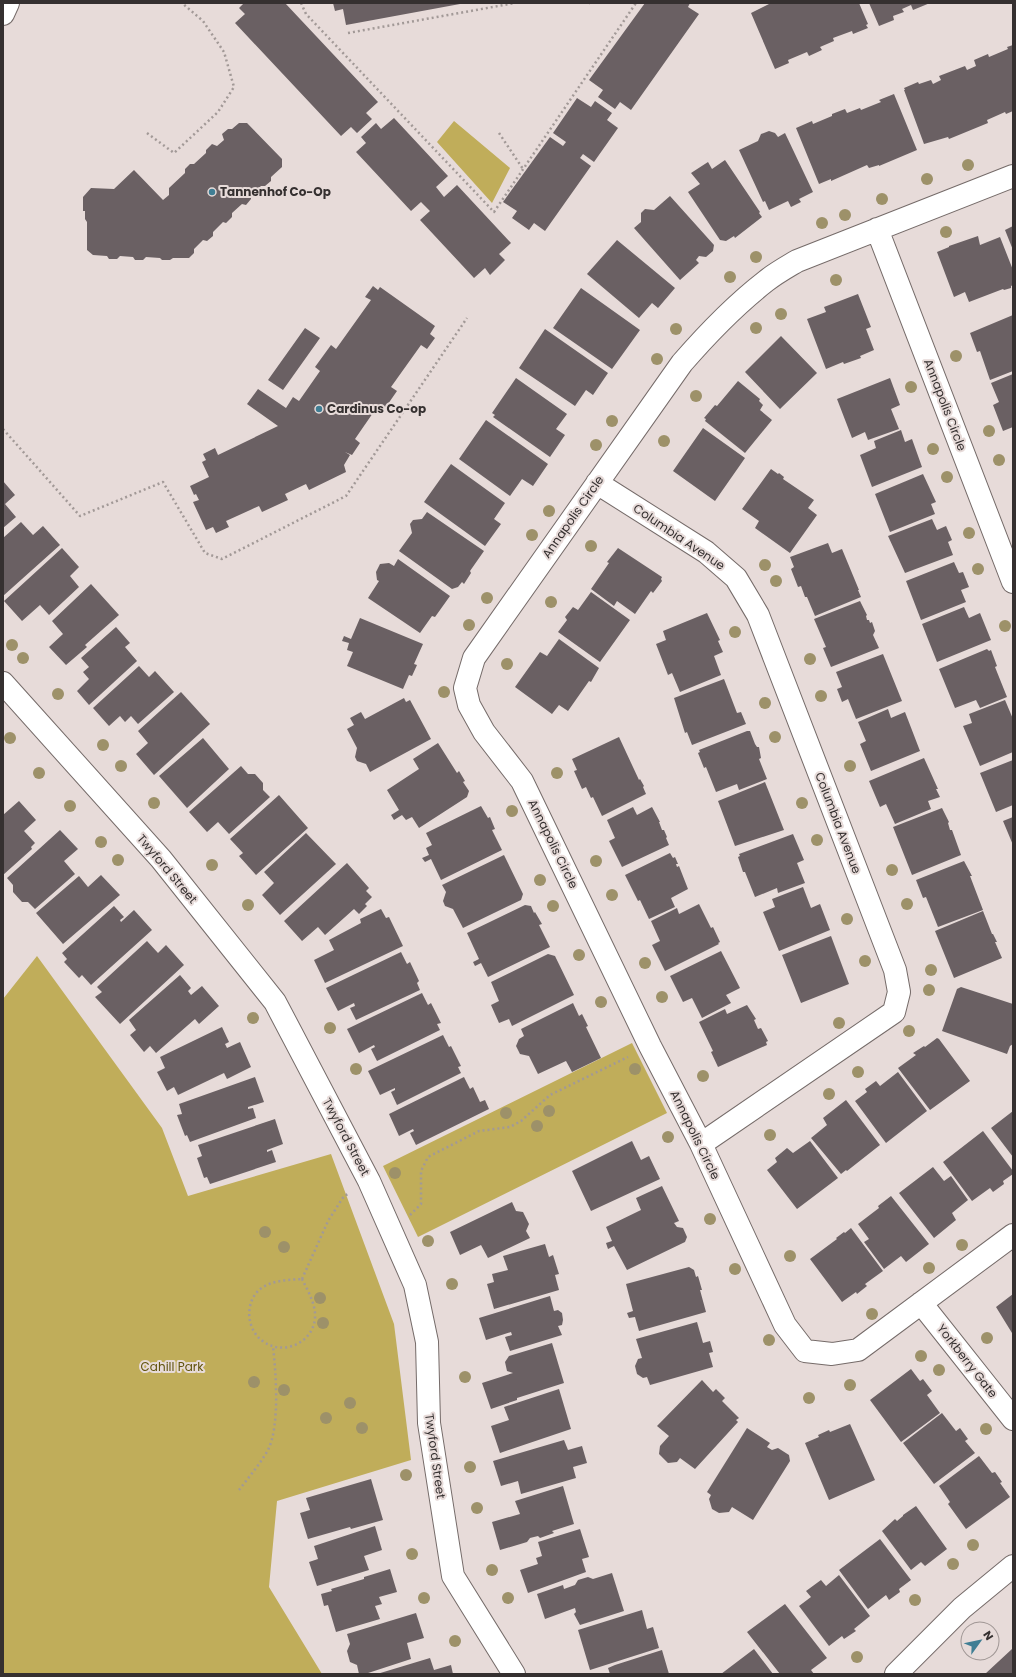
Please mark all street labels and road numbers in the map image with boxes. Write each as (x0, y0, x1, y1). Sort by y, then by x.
street label: Annapolis Circle (920, 356, 971, 453)
street label: Annapolis Circle (538, 472, 607, 561)
street label: Columbia Avenue (630, 500, 729, 574)
street label: Columbia Avenue (811, 770, 866, 876)
street label: Annapolis Circle (525, 796, 582, 891)
street label: Twyford Street (133, 830, 201, 907)
street label: Annapolis Circle (667, 1087, 724, 1182)
street label: Twyford Street (319, 1095, 374, 1179)
street label: Yorkberry Gate (933, 1320, 1002, 1401)
street label: Twyford Street (421, 1412, 450, 1500)

